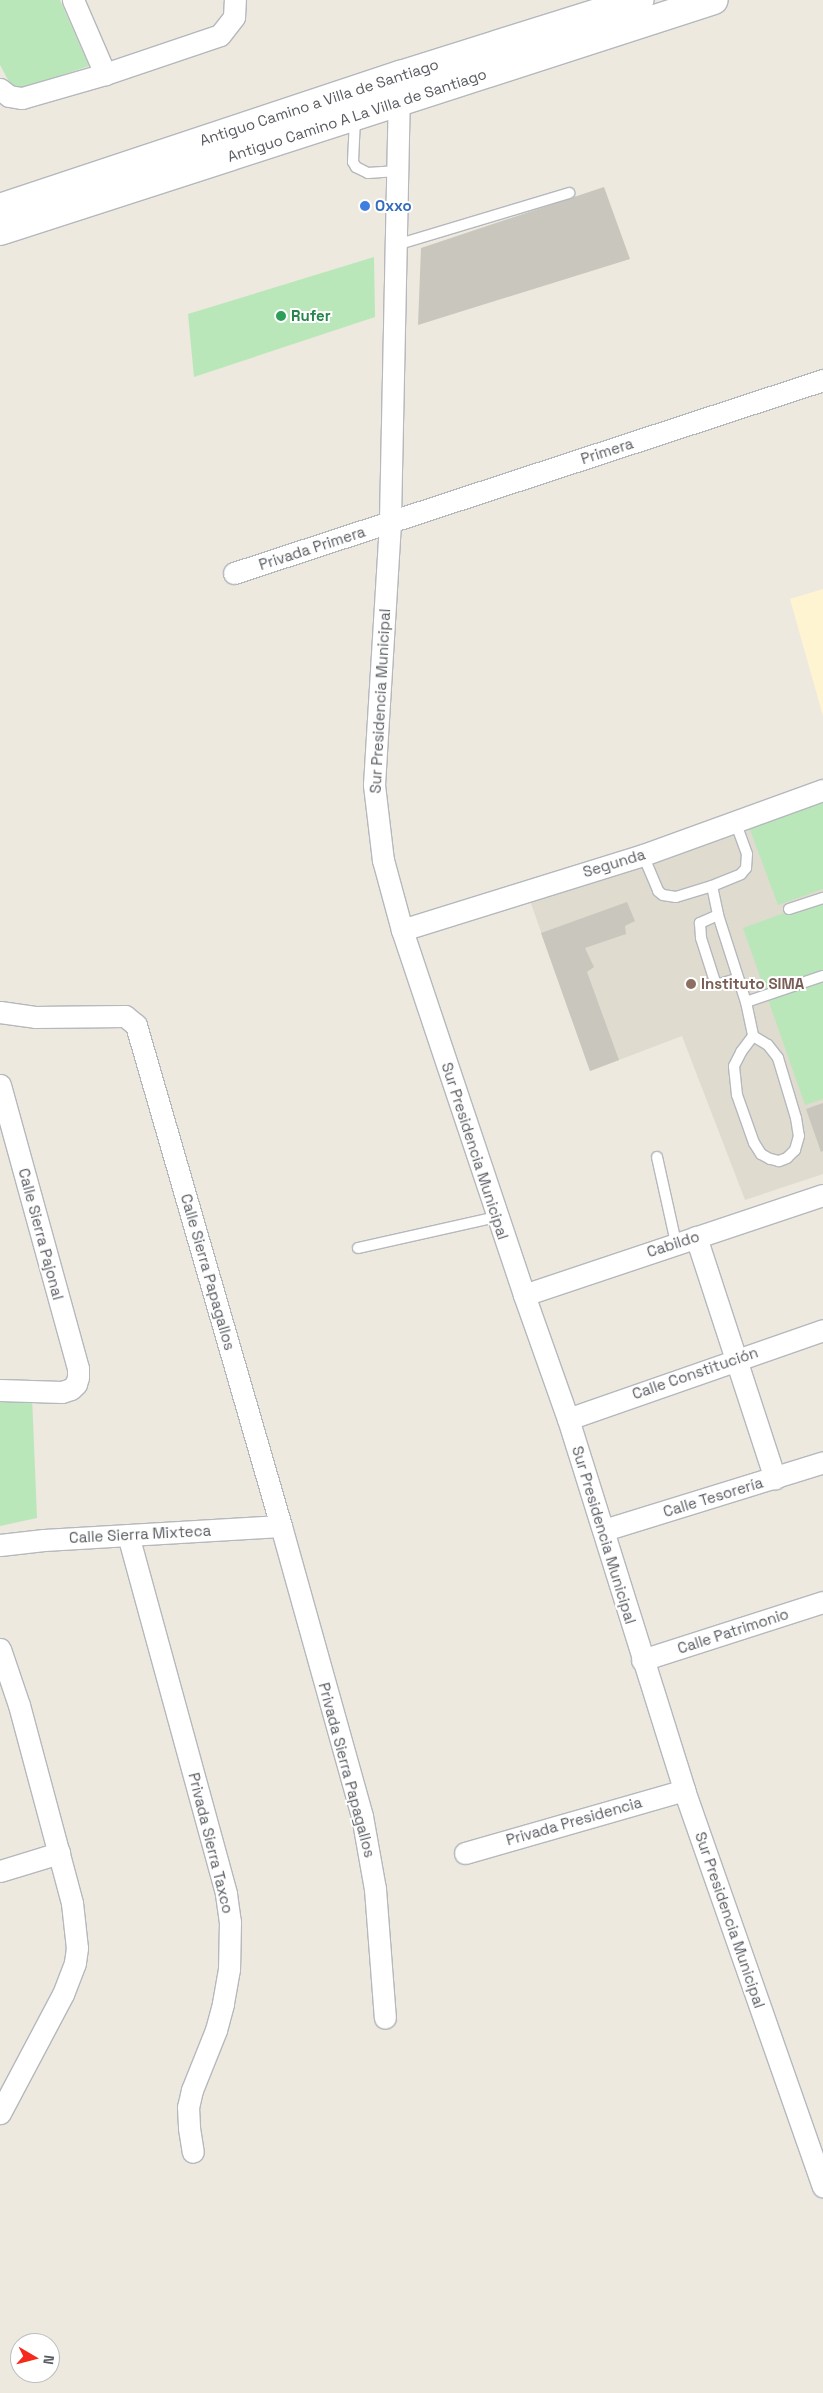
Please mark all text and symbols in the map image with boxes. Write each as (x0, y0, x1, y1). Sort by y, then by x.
street label: Antiguo Camino a Villa de Santiago (197, 55, 441, 149)
street label: Antiguo Camino A La Villa de Santiago (225, 64, 489, 166)
place label: Oxxo (375, 197, 412, 215)
marker: Oxxo (359, 200, 371, 212)
place label: Rufer (291, 307, 331, 325)
marker: Rufer (275, 310, 287, 322)
street label: Primera (578, 434, 636, 468)
street label: Privada Primera (256, 522, 368, 574)
street label: Sur Presidencia Municipal (366, 608, 394, 794)
street label: Segunda (581, 845, 647, 881)
place label: Instituto SIMA (701, 975, 804, 993)
marker: Instituto SIMA (685, 978, 697, 990)
street label: Sur Presidencia Municipal (438, 1060, 512, 1242)
street label: Calle Sierra Pajonal (15, 1166, 67, 1302)
street label: Calle Sierra Papagallos (177, 1192, 239, 1352)
street label: Cabildo (644, 1227, 702, 1261)
street label: Calle Constitución (630, 1343, 760, 1403)
street label: Sur Presidencia Municipal (568, 1444, 640, 1626)
street label: Calle Tesorería (661, 1473, 765, 1521)
street label: Calle Sierra Mixteca (68, 1521, 212, 1547)
street label: Calle Patrimonio (675, 1605, 791, 1657)
street label: Privada Sierra Papagallos (315, 1681, 379, 1859)
street label: Privada Sierra Taxco (185, 1771, 237, 1915)
street label: Privada Presidencia (504, 1793, 644, 1849)
street label: Sur Presidencia Municipal (691, 1829, 769, 2011)
north arrow (10, 2333, 60, 2383)
text: N (39, 2354, 58, 2366)

